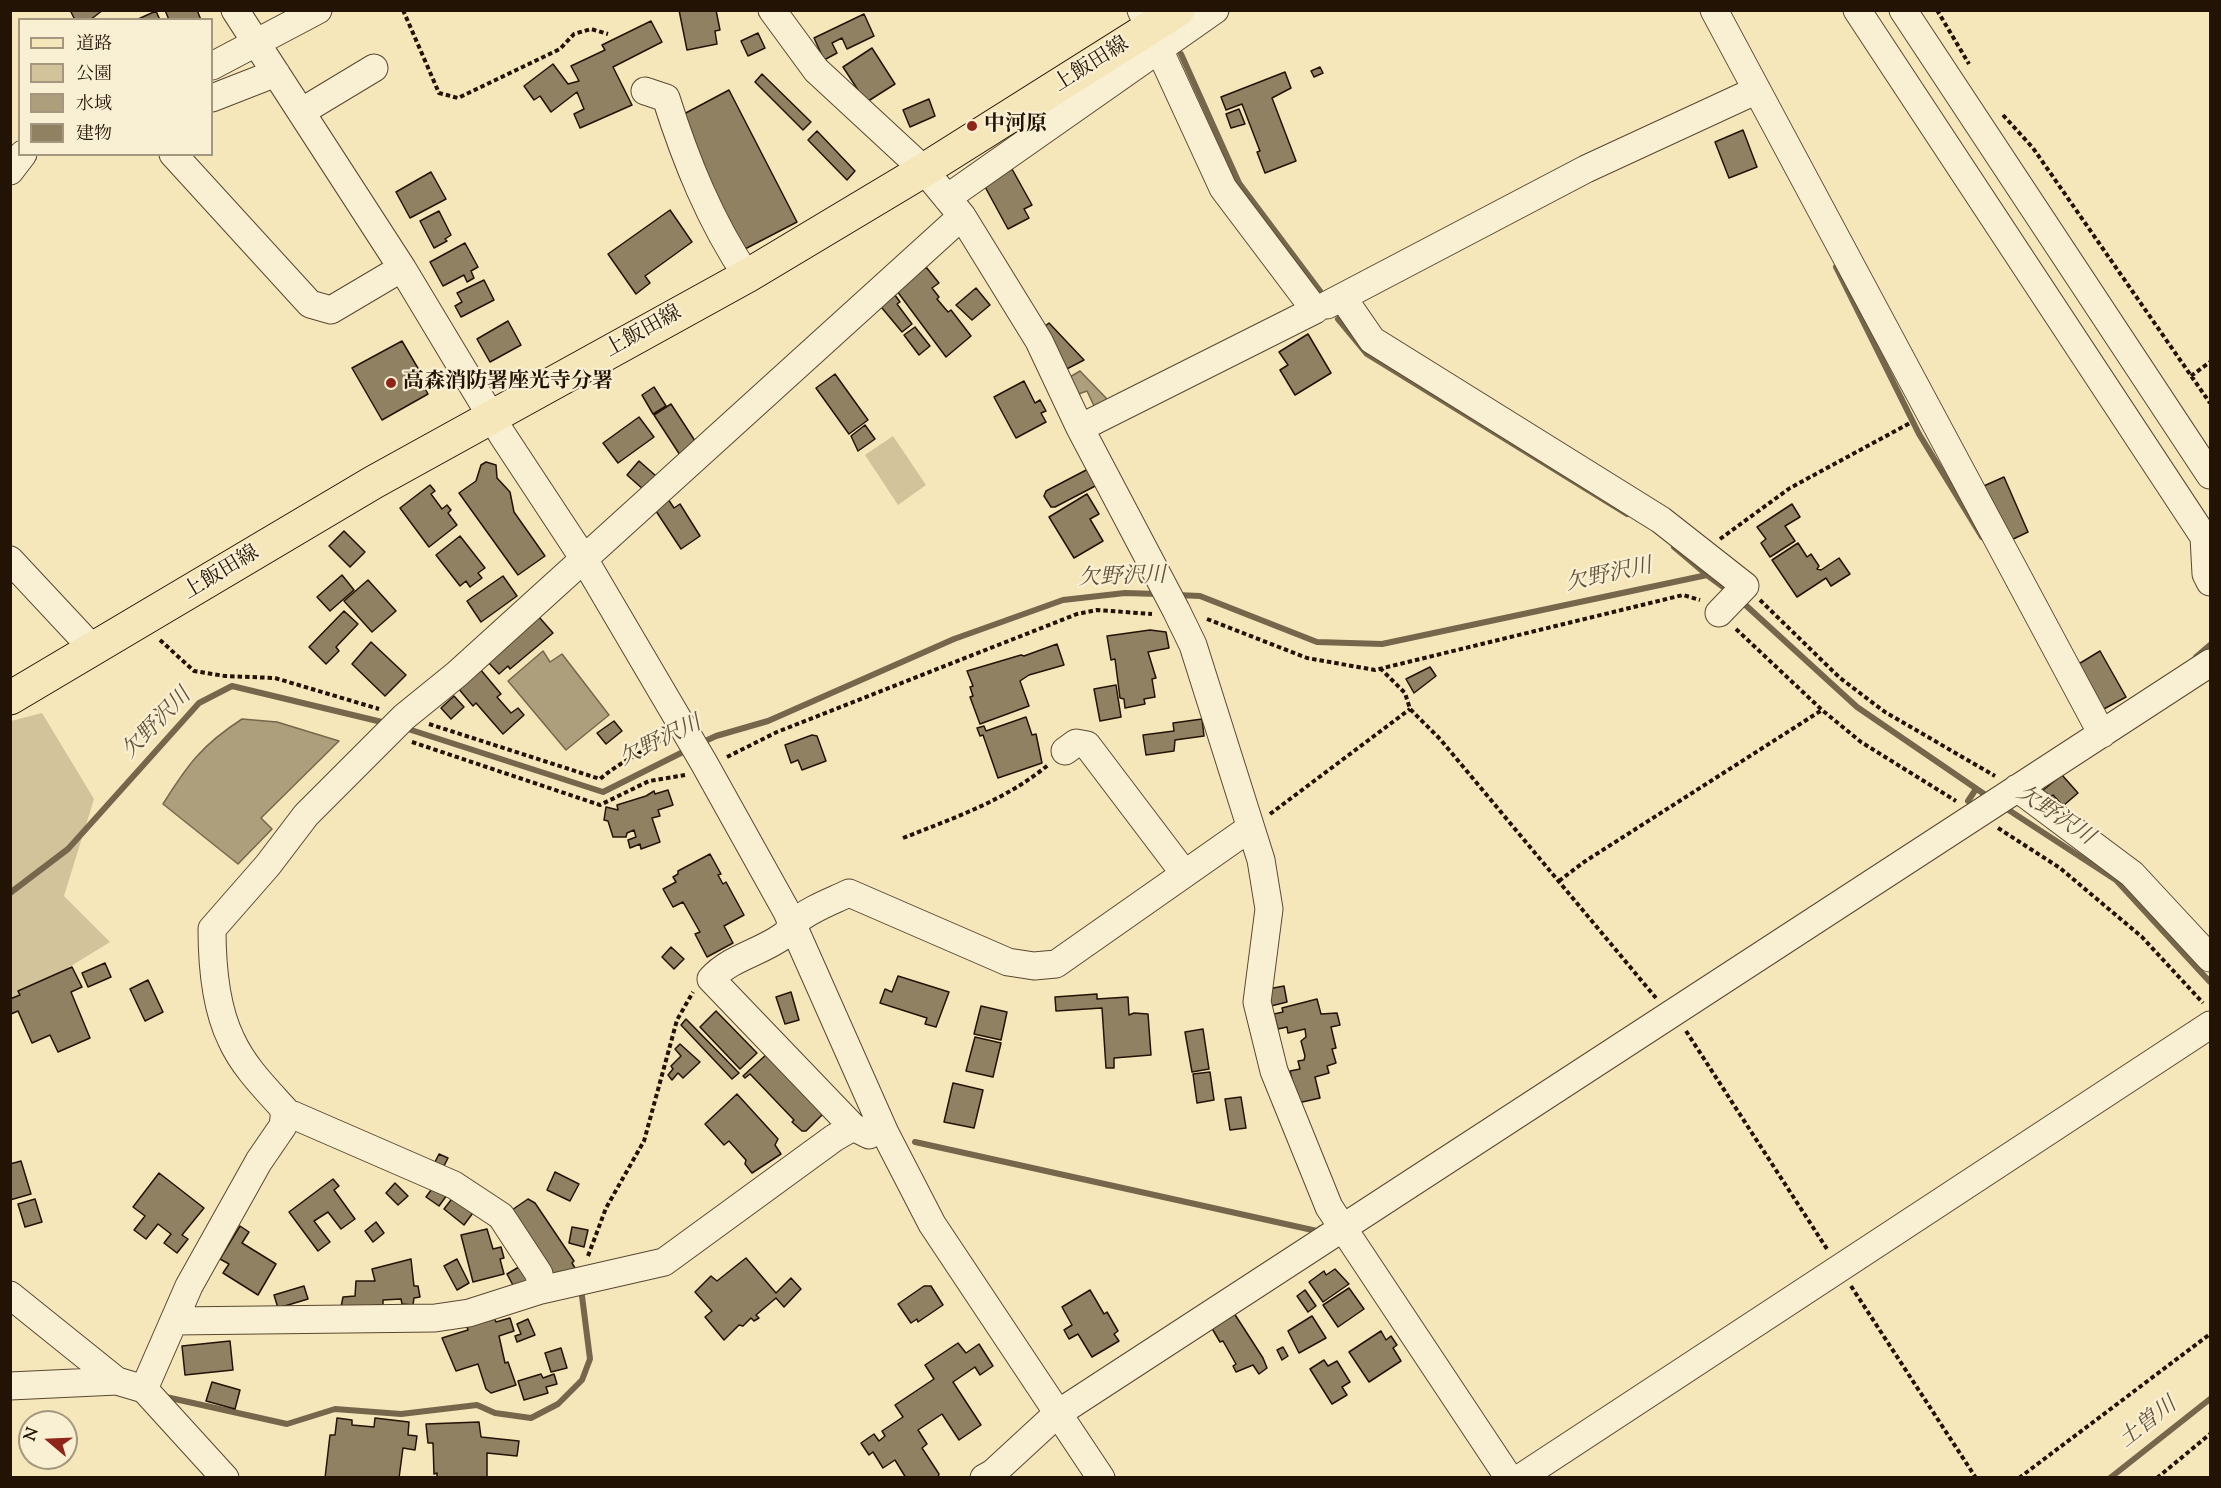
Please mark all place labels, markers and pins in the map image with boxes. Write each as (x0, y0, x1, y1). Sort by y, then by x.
place label: 中河原 (984, 113, 1047, 139)
marker: 中河原 (965, 119, 979, 133)
place label: 高森消防署座光寺分署 (403, 370, 613, 396)
marker: 高森消防署座光寺分署 (384, 376, 398, 390)

